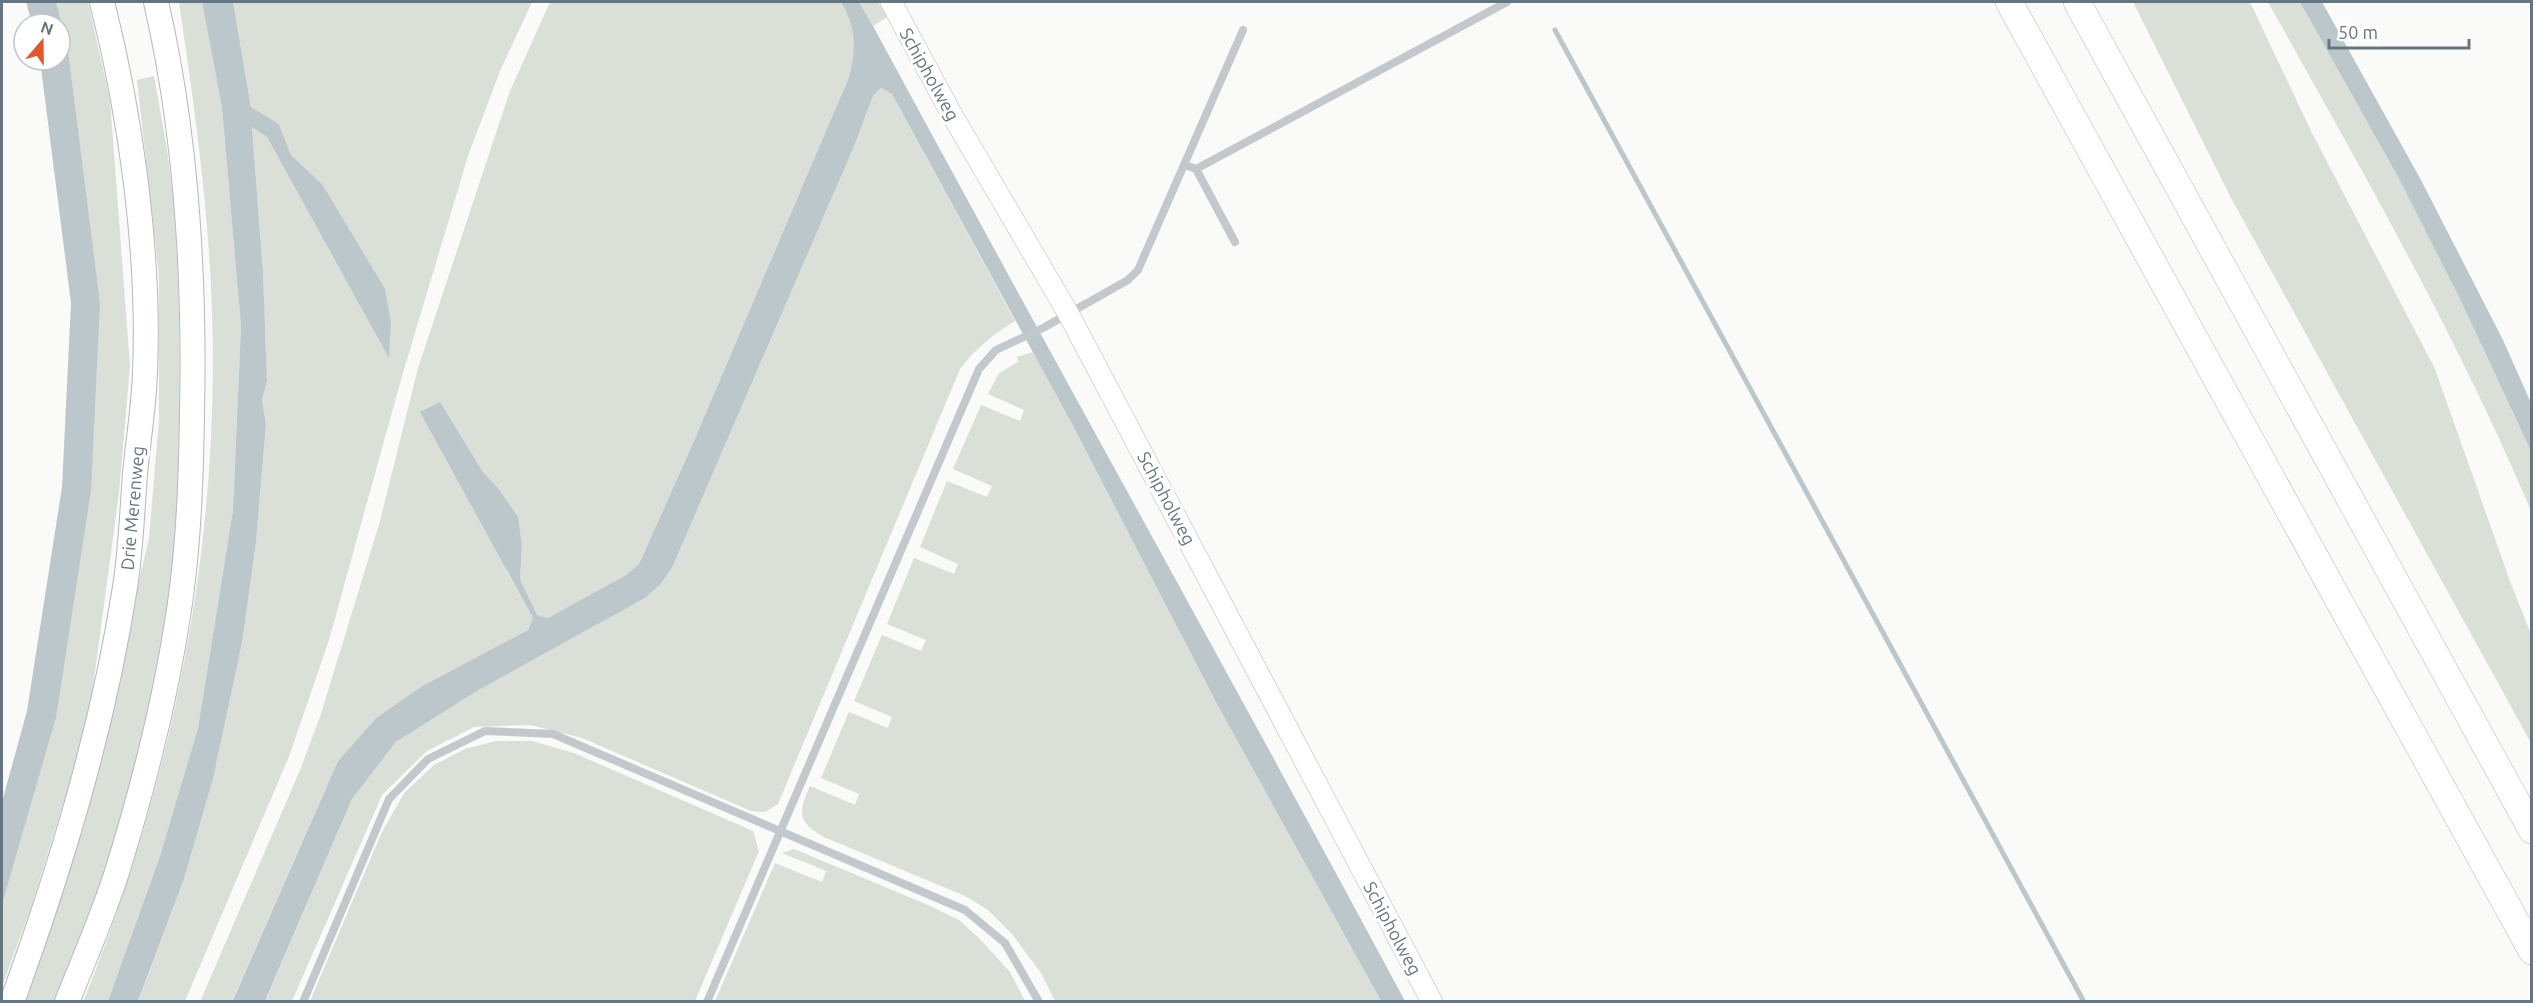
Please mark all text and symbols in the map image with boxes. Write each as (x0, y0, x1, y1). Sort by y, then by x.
north arrow (12, 12, 72, 72)
scale bar (2329, 12, 2468, 50)
text: N (38, 17, 56, 38)
text: 50 m (2338, 22, 2378, 42)
street label: Schipholweg (896, 24, 964, 124)
street label: Drie Merenweg (117, 445, 147, 571)
street label: Schipholweg (1134, 448, 1200, 548)
street label: Schipholweg (1360, 878, 1426, 978)

